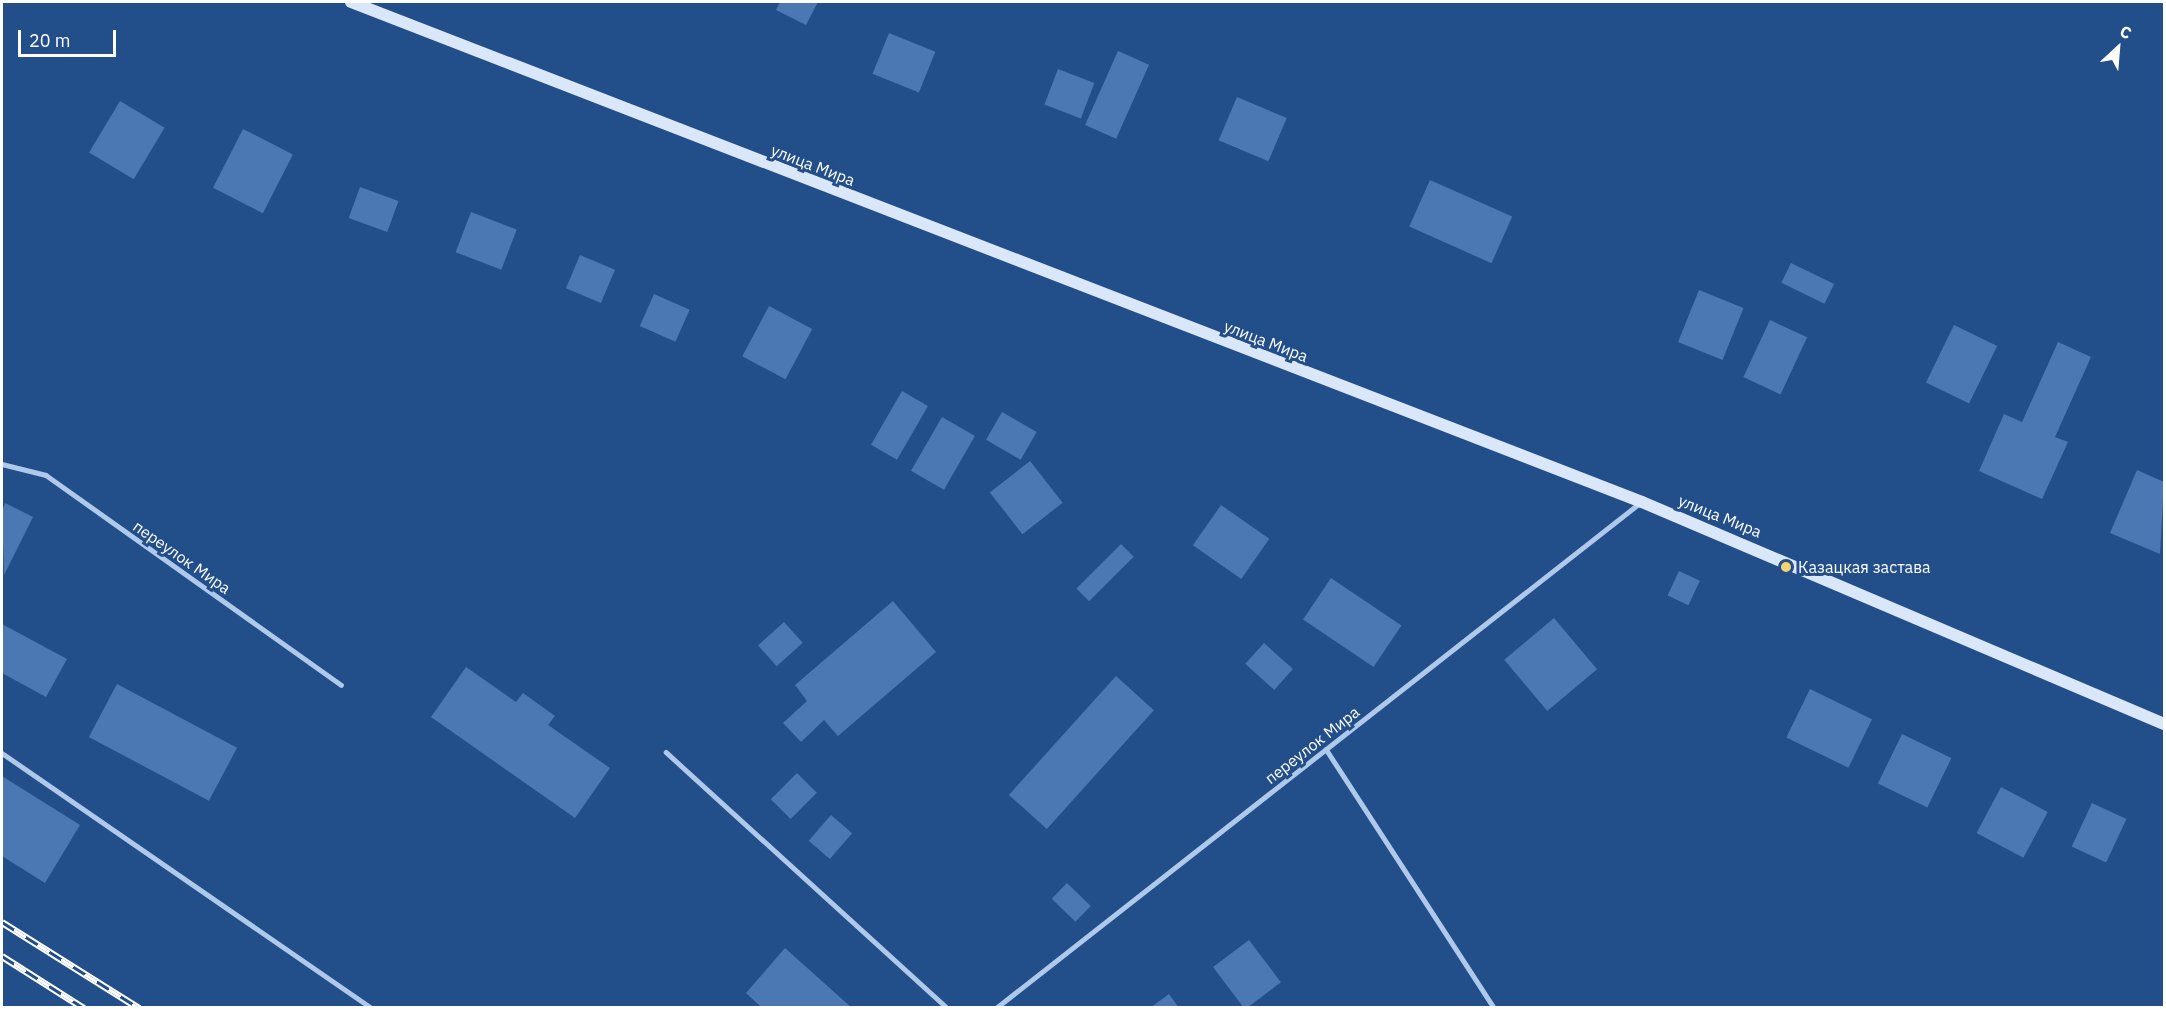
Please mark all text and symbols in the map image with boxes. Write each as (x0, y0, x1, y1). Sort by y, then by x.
scale bar (21, 18, 118, 56)
north arrow (2088, 18, 2148, 78)
text: С (2117, 21, 2135, 43)
text: 20 m (29, 29, 71, 52)
street label: улица Мира (768, 140, 858, 190)
street label: улица Мира (1221, 316, 1311, 366)
street label: улица Мира (1675, 491, 1765, 541)
street label: переулок Мира (130, 516, 234, 598)
place label: Казацкая застава (1798, 557, 1931, 577)
marker: Казацкая застава (1779, 560, 1793, 574)
street label: переулок Мира (1261, 702, 1363, 788)

